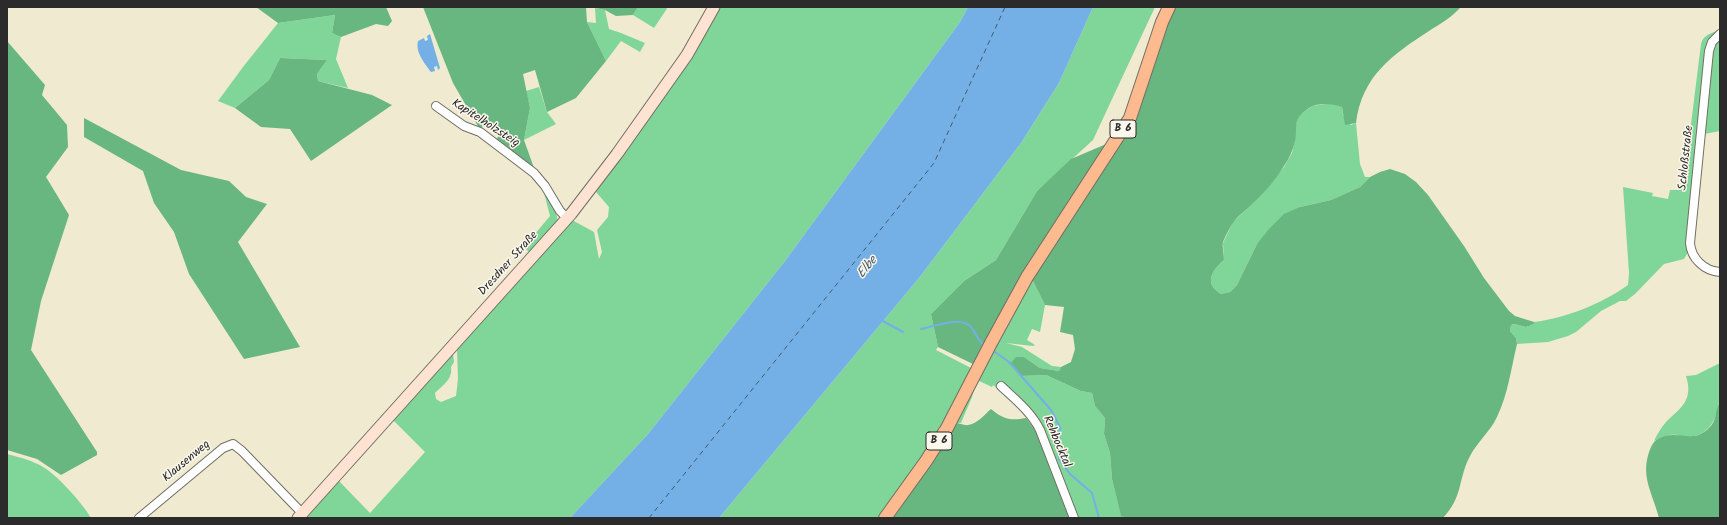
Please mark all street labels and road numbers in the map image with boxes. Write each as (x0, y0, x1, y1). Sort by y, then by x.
street label: Kapitelholzsteig (448, 97, 522, 151)
road number: B 6 (1110, 120, 1136, 138)
street label: Schloßstraße (1676, 125, 1698, 191)
street label: Dresdner Straße (476, 229, 542, 299)
street label: Rehbocktal (1039, 414, 1073, 470)
road number: B 6 (926, 432, 952, 450)
street label: Klausenweg (160, 438, 214, 486)

